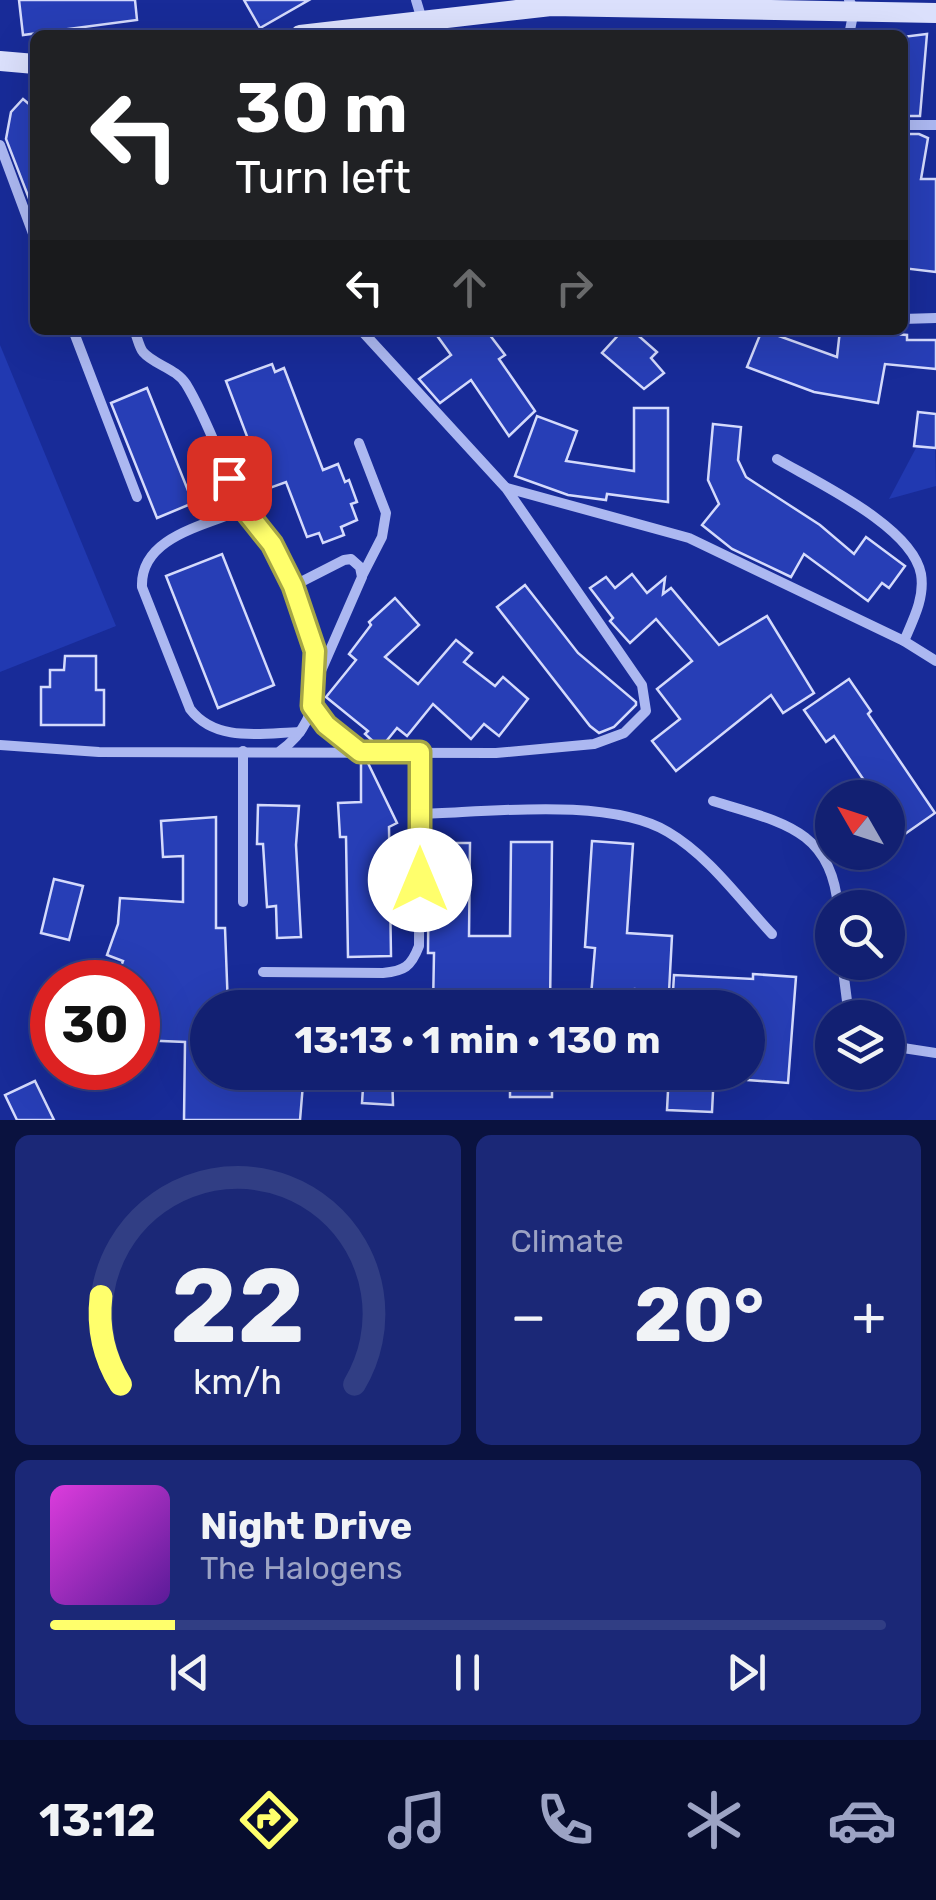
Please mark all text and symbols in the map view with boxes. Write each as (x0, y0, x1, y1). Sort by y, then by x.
text: 30 m (235, 67, 408, 150)
icon: left (70, 70, 200, 200)
text: Turn left (235, 151, 411, 204)
icon: left (337, 260, 392, 315)
icon: ahead (442, 260, 497, 315)
icon: right (547, 260, 602, 315)
pin (187, 436, 272, 521)
icon: arrive (202, 451, 257, 506)
north arrow (815, 780, 905, 870)
map controls (815, 780, 905, 1090)
position arrow (368, 828, 472, 932)
button: search (815, 890, 905, 980)
speed limit sign: 30 (30, 960, 160, 1090)
button: layers (815, 1000, 905, 1090)
text: 13:13 · 1 min · 130 m (294, 1017, 661, 1063)
text: Climate (511, 1222, 624, 1260)
text: 22 (170, 1245, 305, 1368)
text: 20° (634, 1271, 764, 1360)
text: − (511, 1284, 546, 1349)
text: + (852, 1284, 886, 1349)
text: km/h (193, 1361, 282, 1403)
text: Night Drive (200, 1503, 412, 1549)
text: The Halogens (200, 1549, 403, 1587)
icon: previous (162, 1645, 217, 1700)
icon: pause (440, 1645, 495, 1700)
icon: next (719, 1645, 774, 1700)
icon: directions (234, 1785, 304, 1855)
icon: music (382, 1785, 452, 1855)
icon: phone (530, 1785, 600, 1855)
icon: climate (679, 1785, 749, 1855)
icon: car (827, 1785, 897, 1855)
text: 13:12 (39, 1794, 156, 1847)

